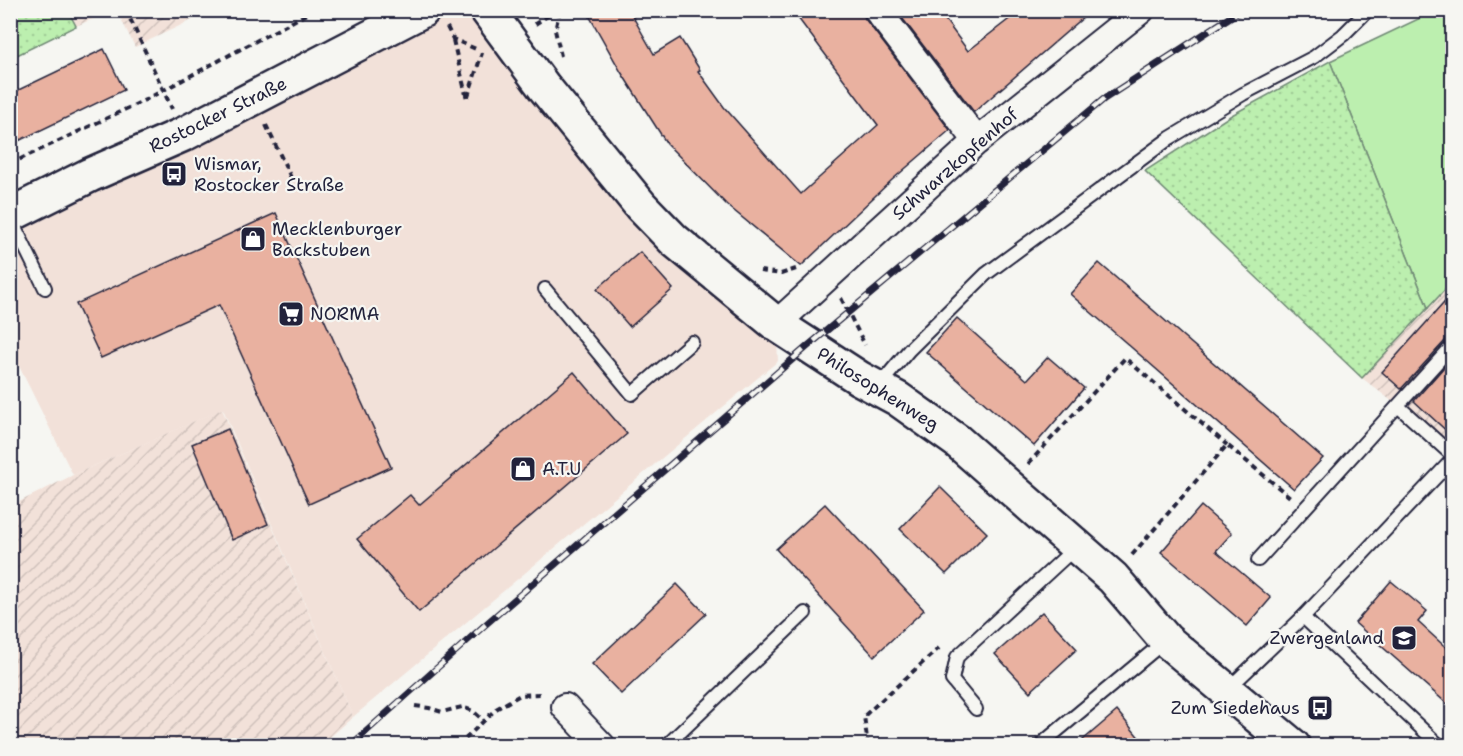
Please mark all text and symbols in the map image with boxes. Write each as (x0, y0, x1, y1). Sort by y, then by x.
street label: Rostocker Straße (145, 71, 291, 159)
street label: Schwarzkopfenhof (887, 102, 1023, 225)
place label: Wismar, Rostocker Straße (194, 152, 344, 197)
bus stop icon: Wismar, Rostocker Straße (159, 159, 189, 189)
place label: Mecklenburger Backstuben (272, 217, 402, 262)
shop icon: Mecklenburger Backstuben (238, 224, 268, 254)
supermarket icon: NORMA (276, 299, 306, 329)
place label: NORMA (310, 302, 380, 326)
street label: Philosophenweg (812, 342, 944, 436)
shop icon: A.T.U (508, 454, 538, 484)
place label: A.T.U (542, 457, 581, 481)
school or university icon: Zwergenland (1389, 623, 1419, 653)
place label: Zwergenland (1270, 626, 1384, 650)
bus stop icon: Zum Siedehaus (1305, 693, 1335, 723)
place label: Zum Siedehaus (1171, 696, 1300, 720)

